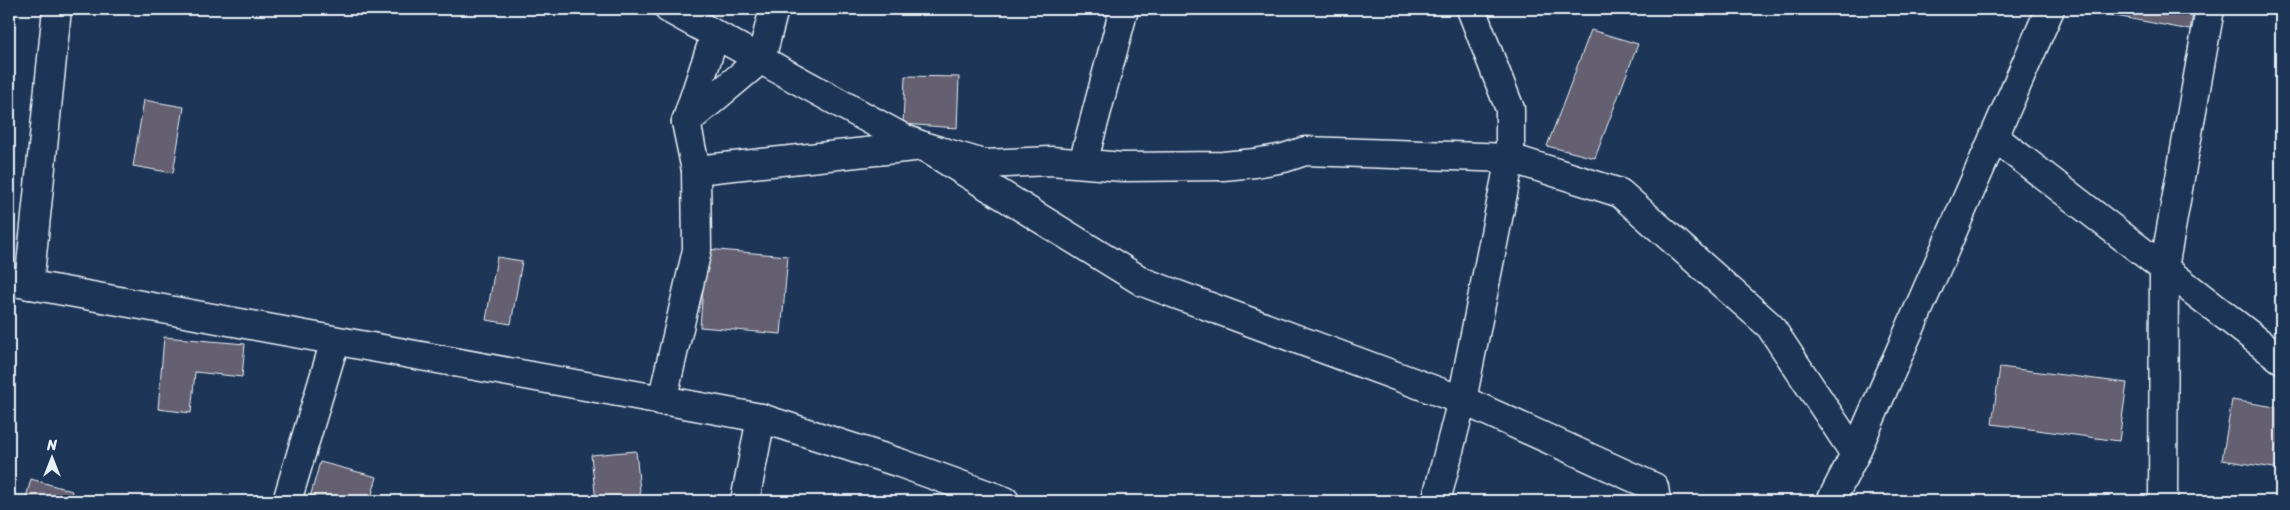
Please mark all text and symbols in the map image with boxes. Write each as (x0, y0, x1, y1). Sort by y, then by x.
north arrow (28, 432, 78, 482)
text: N (46, 433, 57, 458)

